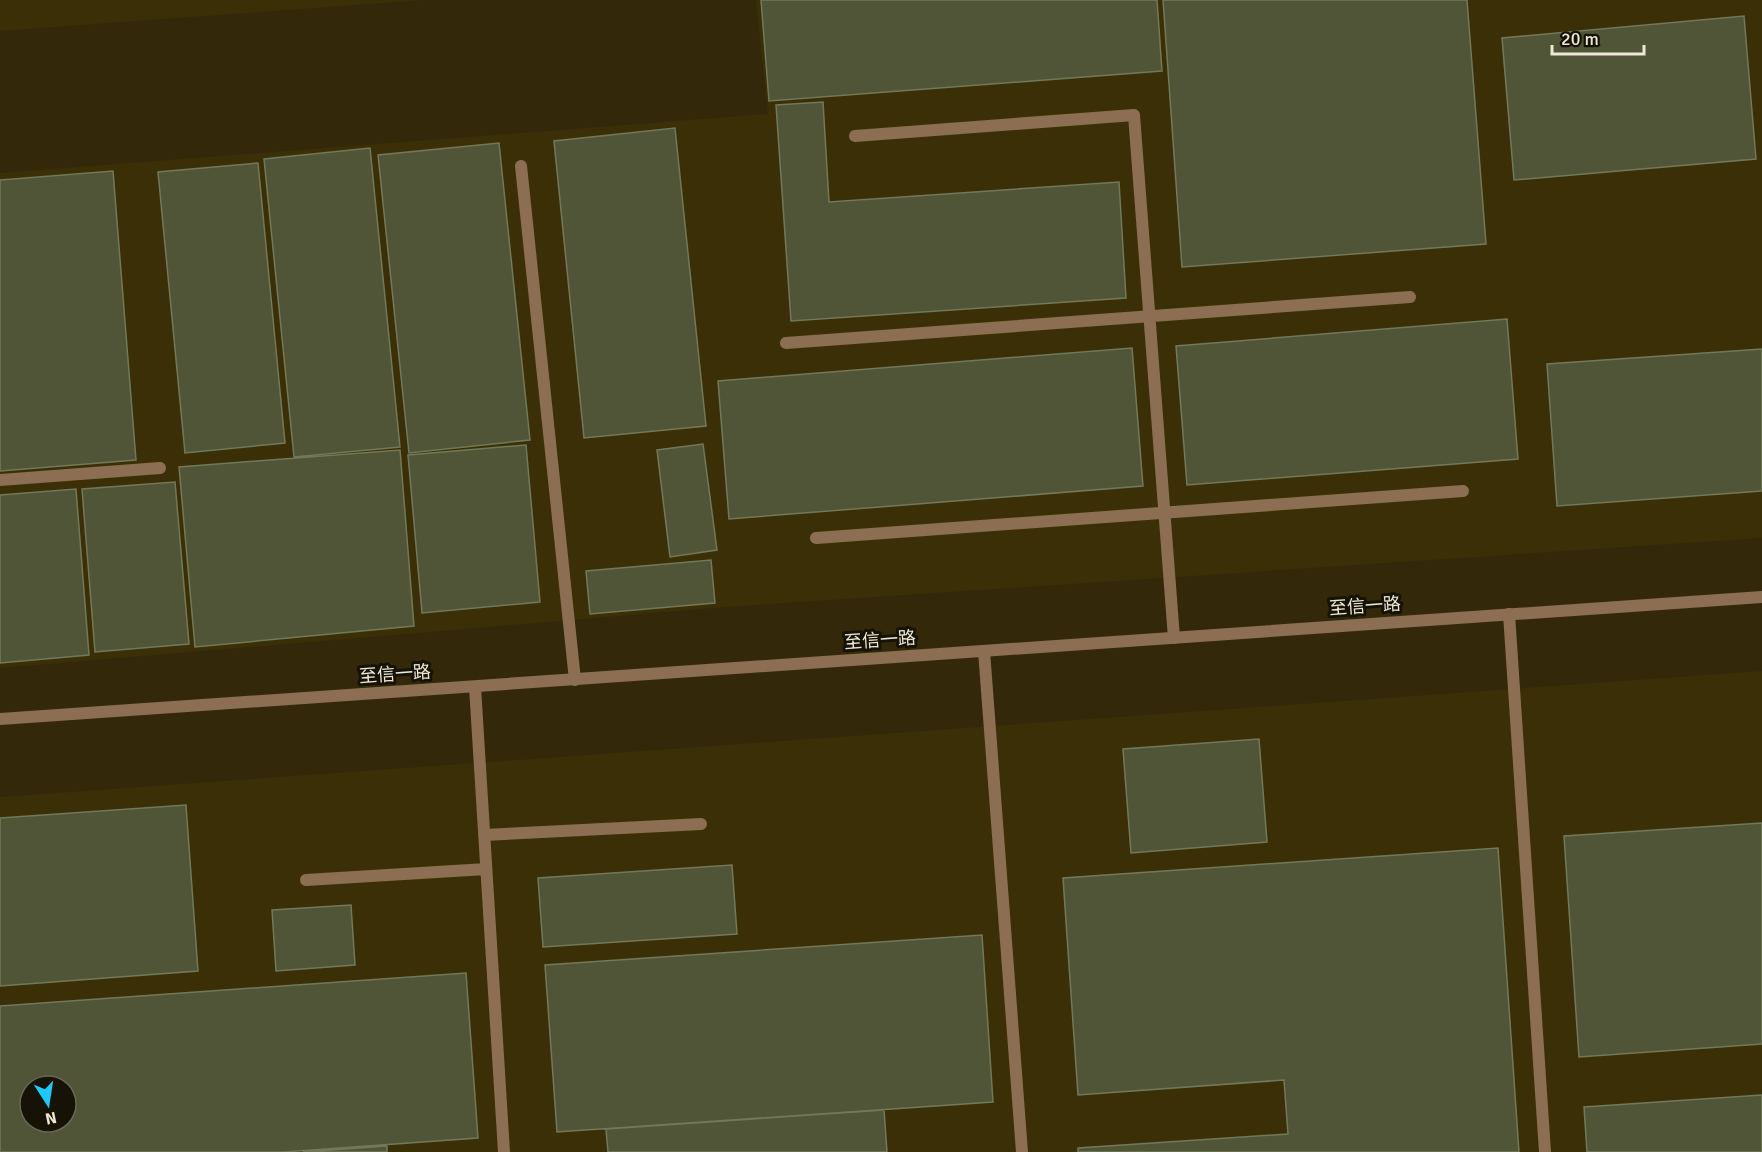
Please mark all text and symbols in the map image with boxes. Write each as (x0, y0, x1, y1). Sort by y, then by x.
scale bar (1552, 18, 1644, 56)
text: 20 m (1561, 28, 1599, 50)
street label: 至信一路 (1328, 593, 1402, 619)
street label: 至信一路 (843, 627, 917, 653)
street label: 至信一路 (358, 661, 432, 687)
north arrow (18, 1074, 78, 1134)
text: N (43, 1107, 58, 1129)

